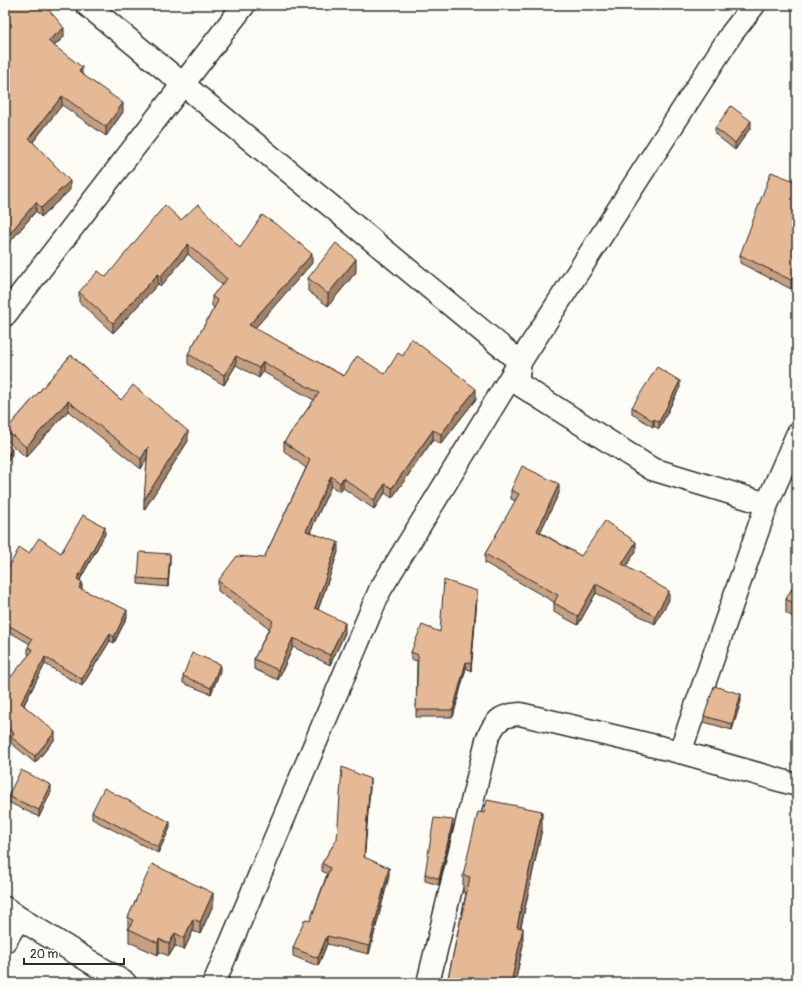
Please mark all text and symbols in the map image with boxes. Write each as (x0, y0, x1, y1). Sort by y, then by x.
scale bar (24, 940, 124, 966)
text: 20 m (30, 947, 59, 962)

